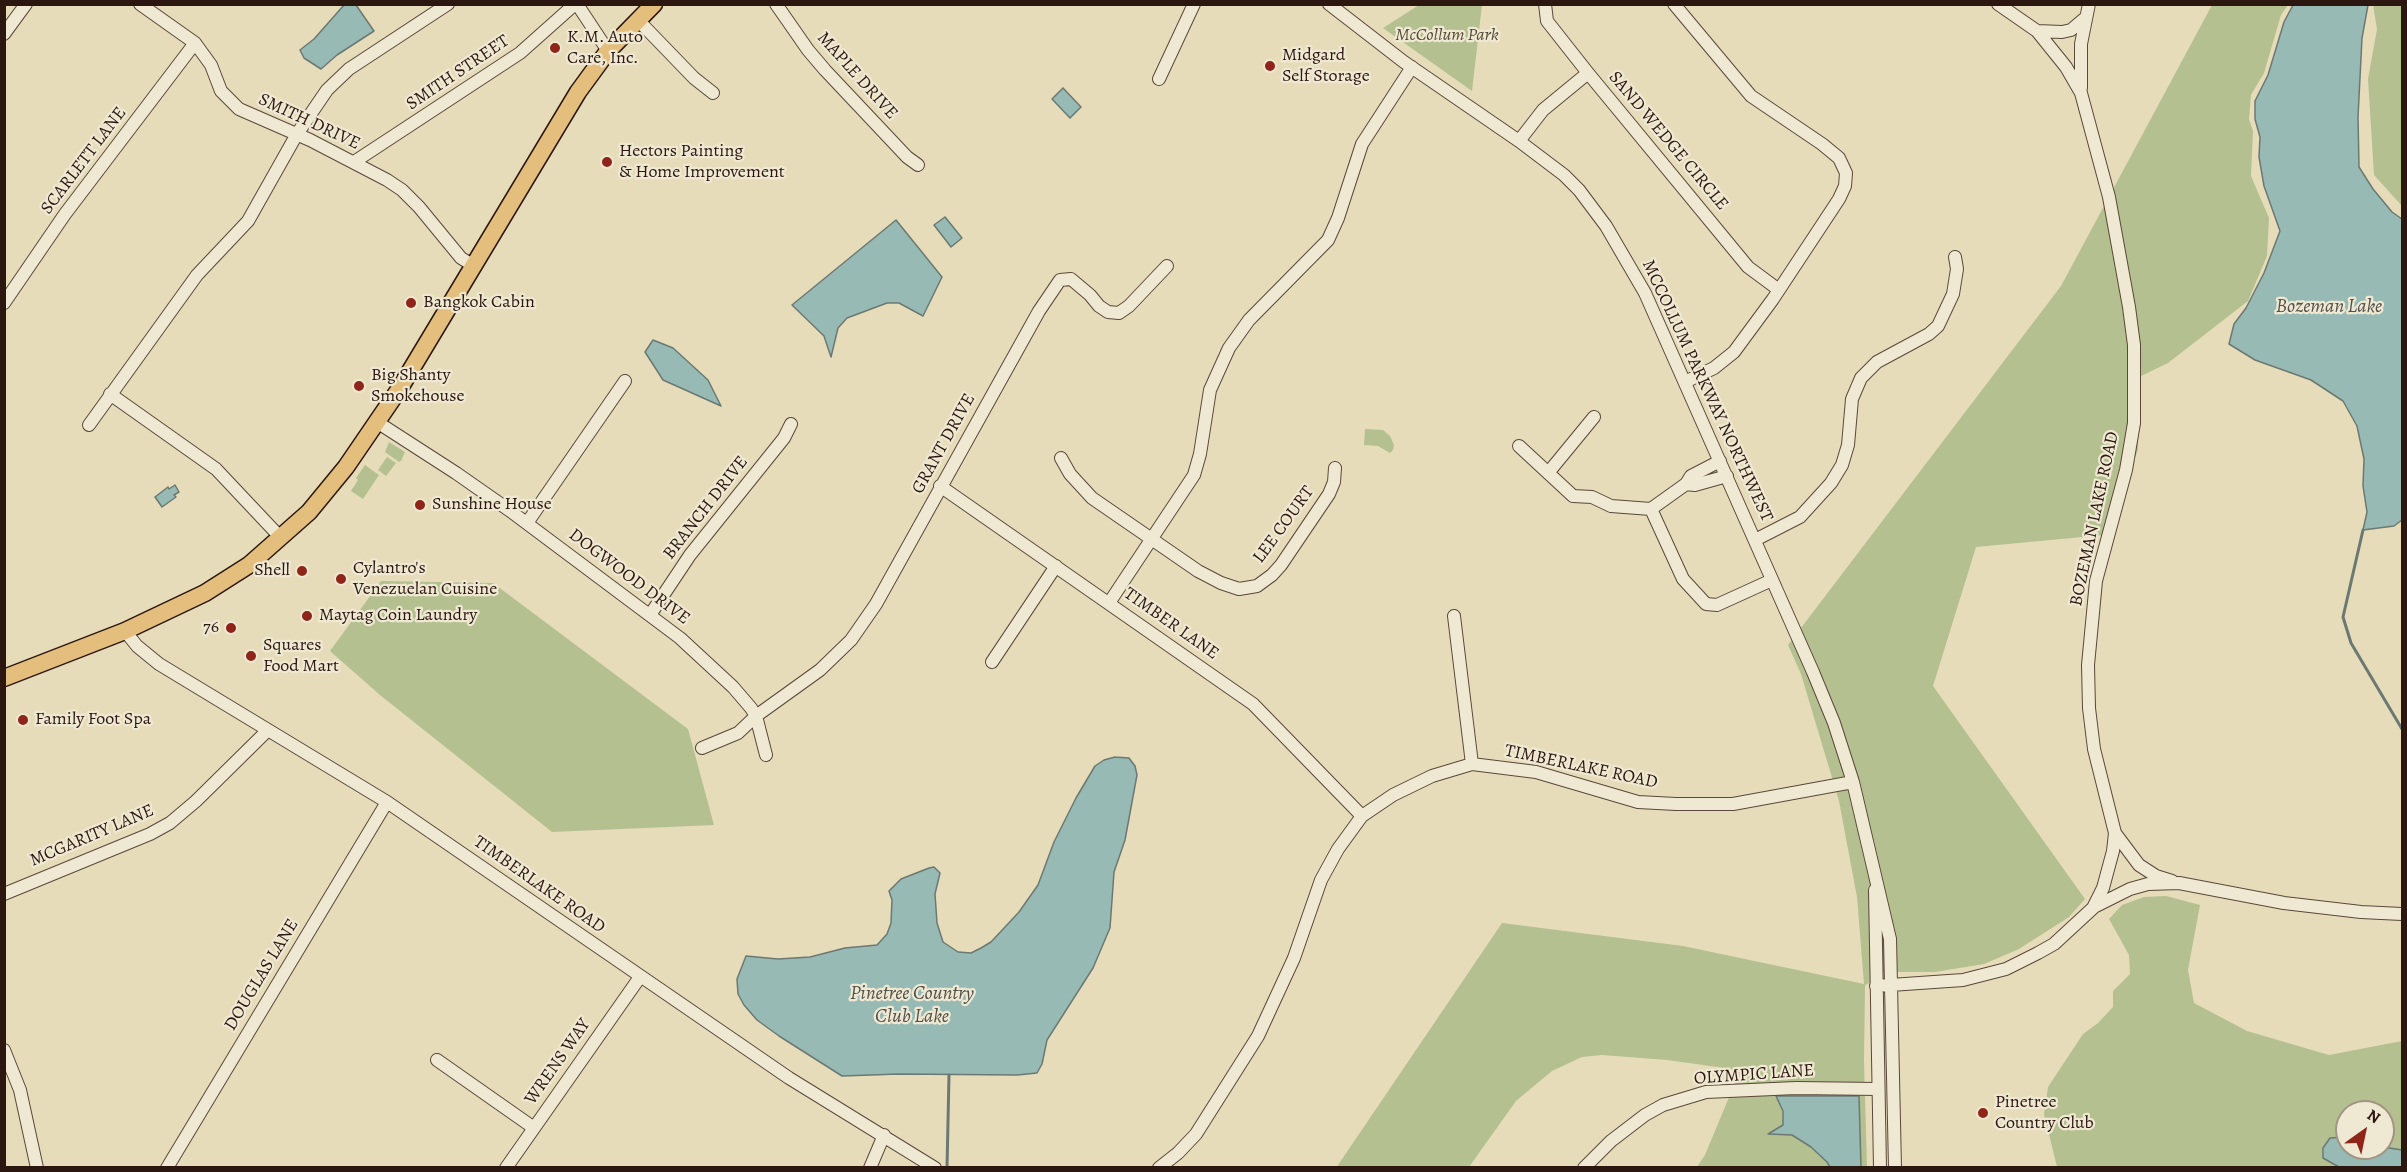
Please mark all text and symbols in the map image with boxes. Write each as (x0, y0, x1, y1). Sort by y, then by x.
park label: McCollum Park (1395, 25, 1499, 47)
place label: K.M. Auto Care, Inc. (567, 27, 643, 70)
street label: MAPLE DRIVE (812, 28, 902, 124)
street label: SMITH STREET (402, 31, 514, 115)
marker: K.M. Auto Care, Inc. (548, 41, 562, 55)
place label: Midgard Self Storage (1282, 45, 1370, 88)
marker: Midgard Self Storage (1263, 59, 1277, 73)
street label: SAND WEDGE CIRCLE (1604, 67, 1732, 215)
street label: SMITH DRIVE (255, 89, 363, 155)
street label: SCARLETT LANE (37, 103, 131, 219)
place label: Hectors Painting & Home Improvement (619, 141, 785, 184)
marker: Hectors Painting & Home Improvement (600, 155, 614, 169)
street label: MCCOLLUM PARKWAY NORTHWEST (1637, 257, 1777, 525)
place label: Bangkok Cabin (423, 292, 535, 314)
water label: Bozeman Lake (2276, 295, 2382, 319)
marker: Bangkok Cabin (404, 296, 418, 310)
place label: Big Shanty Smokehouse (371, 365, 465, 407)
marker: Big Shanty Smokehouse (352, 379, 366, 393)
street label: GRANT DRIVE (908, 390, 980, 498)
street label: BOZEMAN LAKE ROAD (2066, 430, 2124, 608)
street label: BRANCH DRIVE (659, 452, 753, 564)
street label: LEE COURT (1249, 482, 1319, 568)
place label: Sunshine House (432, 494, 552, 516)
marker: Sunshine House (413, 498, 427, 512)
street label: DOGWOOD DRIVE (564, 524, 694, 630)
place label: Cylantro's Venezuelan Cuisine (353, 558, 497, 600)
place label: Shell (254, 560, 290, 582)
marker: Shell (295, 564, 309, 578)
marker: Cylantro's Venezuelan Cuisine (334, 572, 348, 586)
street label: TIMBER LANE (1119, 583, 1223, 665)
place label: Maytag Coin Laundry (319, 605, 477, 627)
marker: Maytag Coin Laundry (300, 609, 314, 623)
place label: 76 (203, 617, 219, 639)
marker: 76 (224, 621, 238, 635)
place label: Squares Food Mart (263, 635, 339, 678)
marker: Squares Food Mart (244, 649, 258, 663)
place label: Family Foot Spa (35, 709, 151, 731)
marker: Family Foot Spa (16, 713, 30, 727)
street label: TIMBERLAKE ROAD (1503, 740, 1659, 794)
street label: MCGARITY LANE (27, 800, 157, 872)
street label: TIMBERLAKE ROAD (469, 831, 609, 939)
street label: DOUGLAS LANE (220, 915, 304, 1035)
water label: Pinetree Country Club Lake (850, 982, 974, 1029)
street label: WRENS WAY (520, 1015, 596, 1109)
street label: OLYMPIC LANE (1693, 1060, 1815, 1090)
place label: Pinetree Country Club (1995, 1092, 2094, 1134)
north arrow (2335, 1100, 2395, 1160)
text: N (2363, 1104, 2385, 1129)
marker: Pinetree Country Club (1976, 1106, 1990, 1120)

